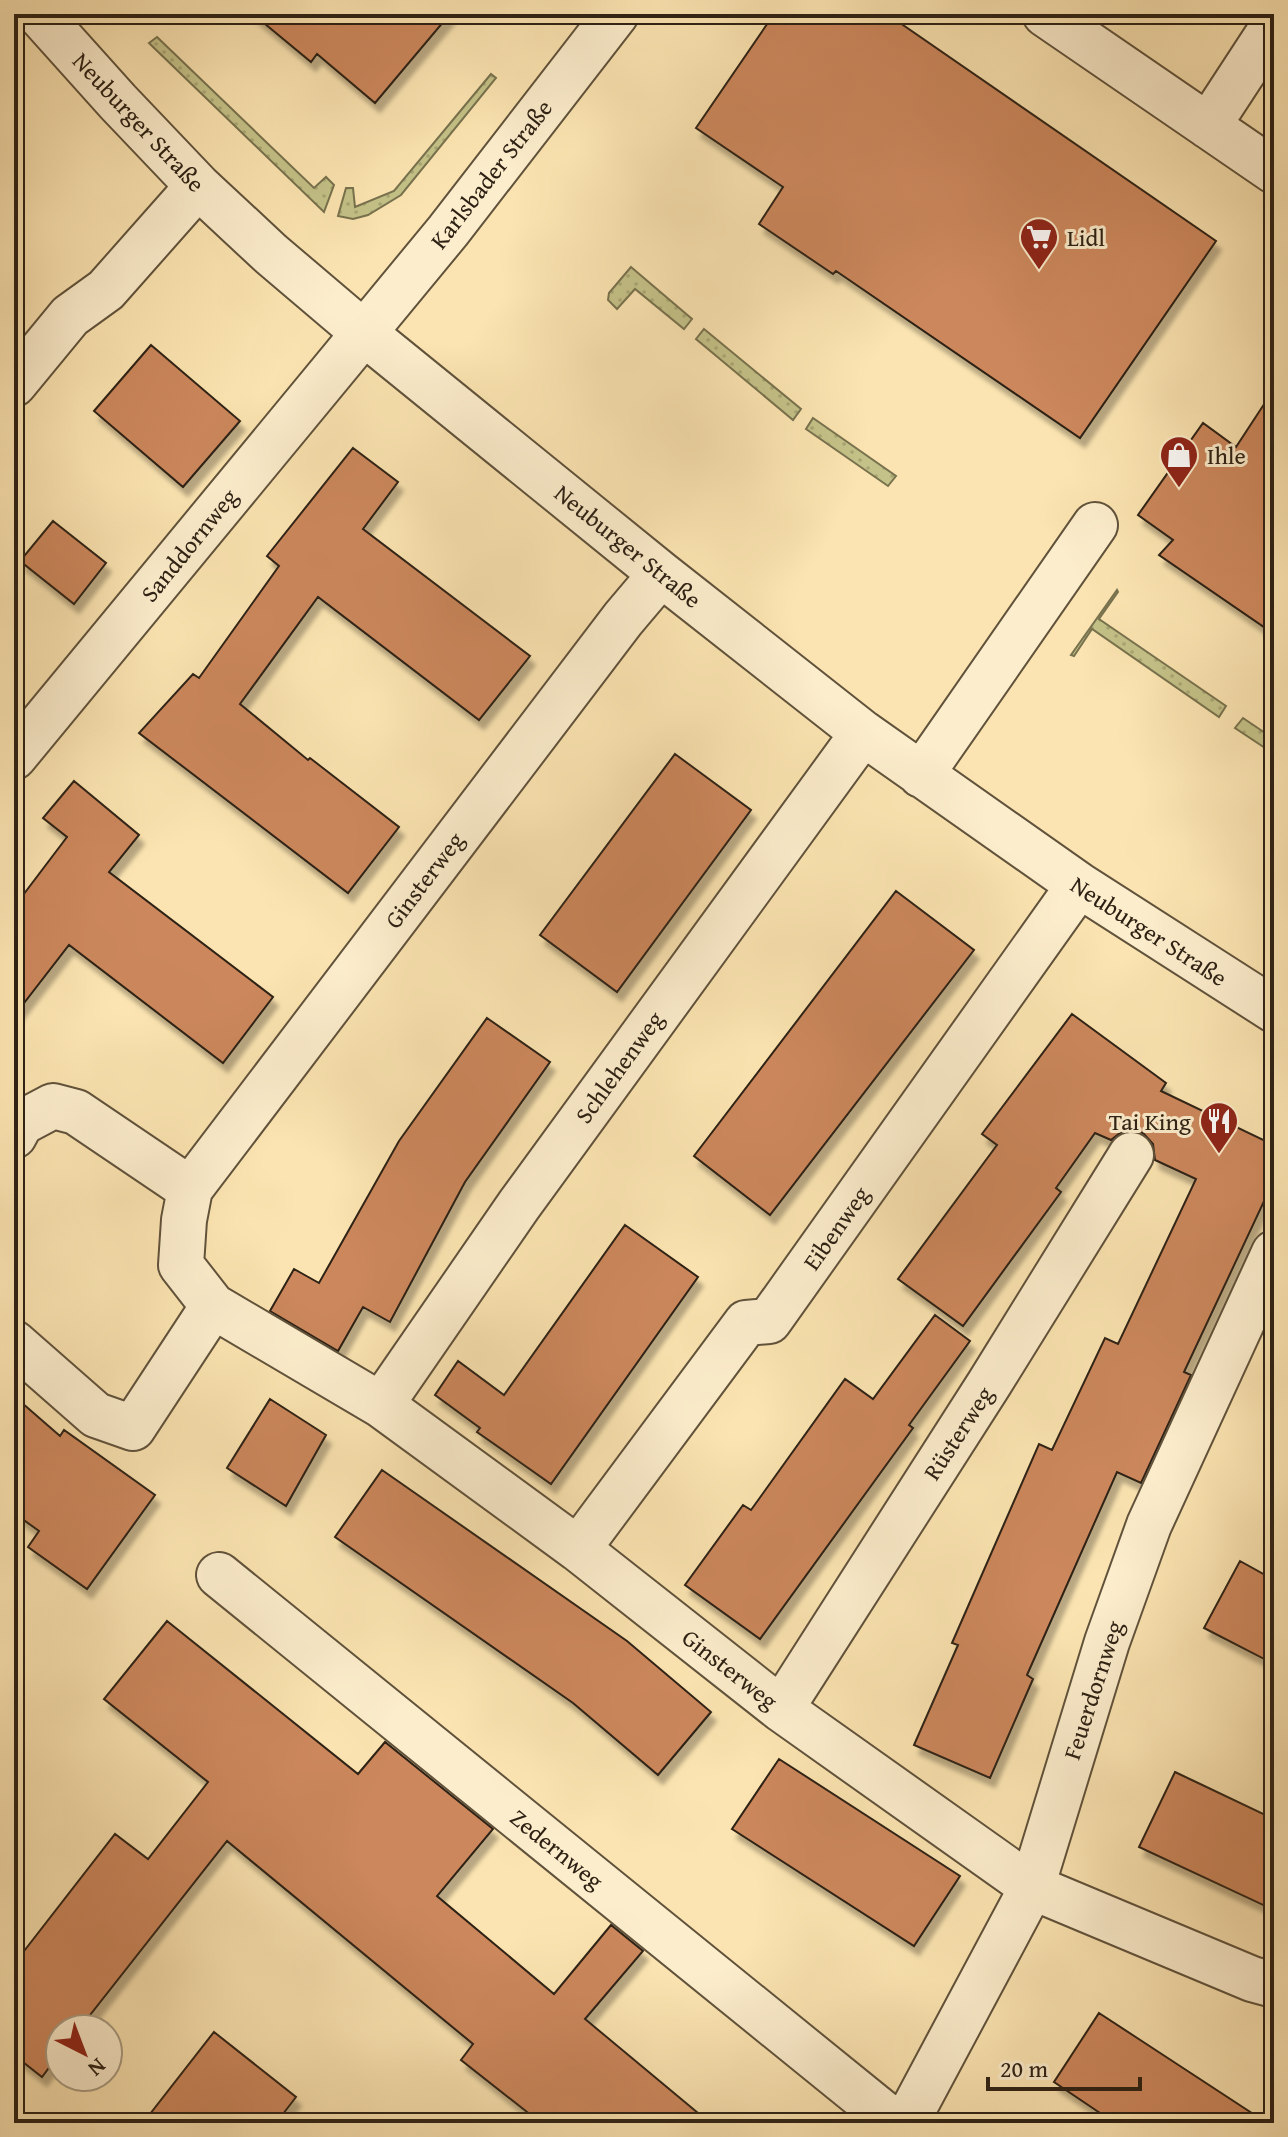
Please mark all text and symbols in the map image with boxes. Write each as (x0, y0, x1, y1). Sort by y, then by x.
street label: Neuburger Straße (65, 44, 213, 200)
street label: Karlsbader Straße (421, 92, 561, 256)
supermarket icon: Lidl (1018, 216, 1060, 271)
place label: Lidl (1067, 220, 1105, 255)
shop icon: Ihle (1158, 434, 1200, 489)
place label: Ihle (1207, 438, 1246, 473)
street label: Neuburger Straße (547, 476, 709, 616)
street label: Sanddornweg (132, 481, 246, 609)
street label: Ginsterweg (376, 824, 472, 936)
street label: Neuburger Straße (1064, 867, 1234, 995)
street label: Schlehenweg (566, 1003, 672, 1130)
restaurant icon: Tai King (1198, 1100, 1240, 1155)
place label: Tai King (1109, 1104, 1191, 1139)
street label: Eibenweg (794, 1179, 878, 1277)
street label: Rüsterweg (915, 1379, 1001, 1487)
street label: Feuerdornweg (1054, 1616, 1132, 1764)
street label: Ginsterweg (675, 1620, 785, 1718)
street label: Zedernweg (503, 1800, 611, 1898)
north arrow (44, 2013, 124, 2093)
scale bar (988, 2041, 1140, 2091)
text: N (81, 2051, 114, 2085)
text: 20 m (1000, 2051, 1048, 2086)

